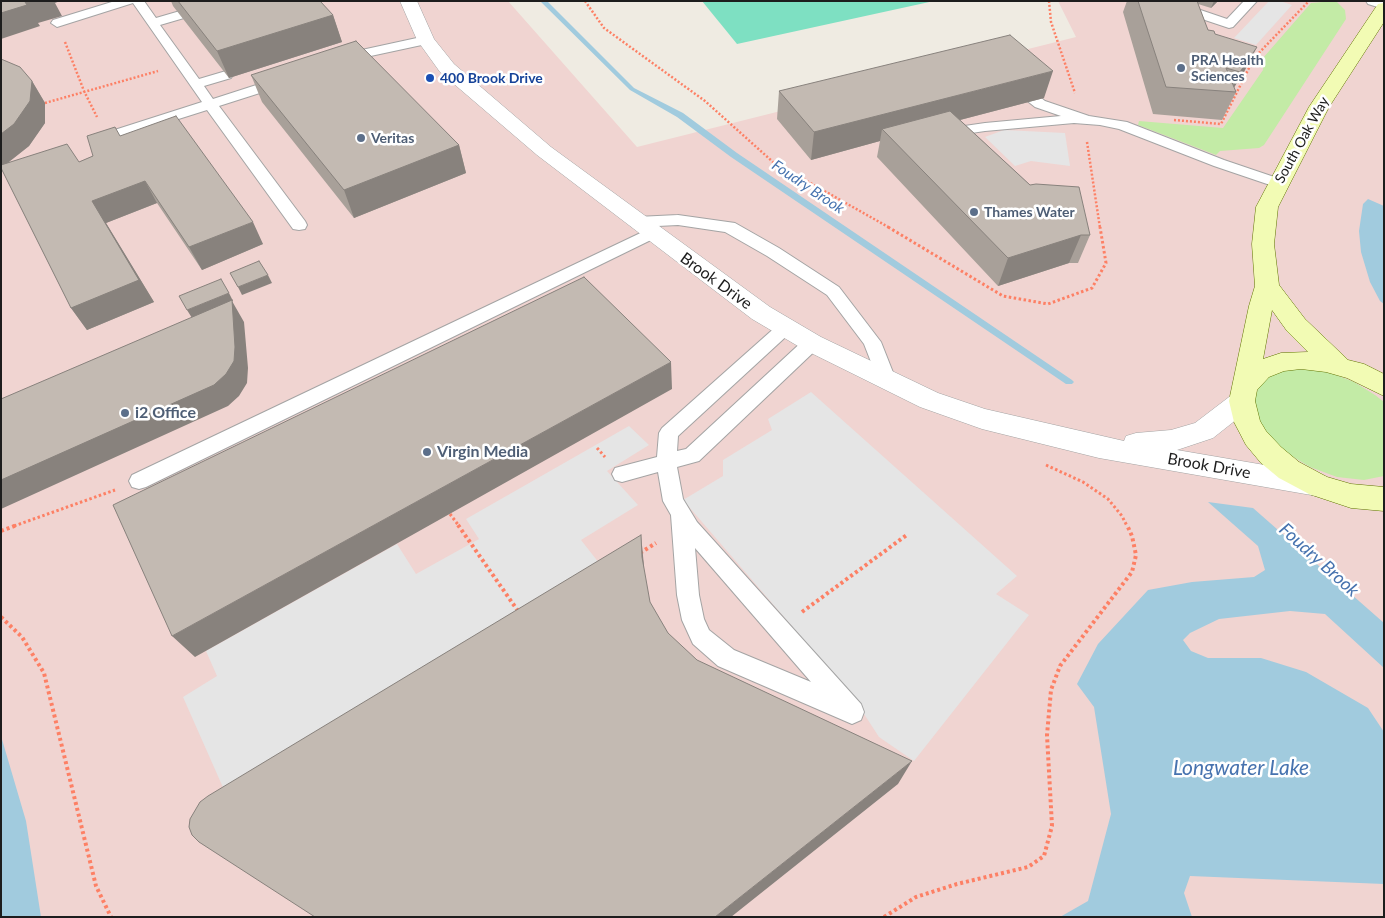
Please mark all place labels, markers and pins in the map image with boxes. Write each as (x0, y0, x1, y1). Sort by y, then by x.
place label: PRA Health Sciences (1191, 52, 1264, 84)
marker: PRA Health Sciences (1175, 62, 1187, 74)
place label: 400 Brook Drive (440, 70, 543, 86)
marker: 400 Brook Drive (424, 72, 436, 84)
place label: Veritas (371, 130, 414, 146)
marker: Veritas (355, 132, 367, 144)
place label: Thames Water (984, 204, 1075, 220)
marker: Thames Water (968, 206, 980, 218)
place label: i2 Office (135, 403, 196, 423)
marker: i2 Office (119, 407, 131, 419)
place label: Virgin Media (437, 442, 528, 462)
marker: Virgin Media (421, 446, 433, 458)

